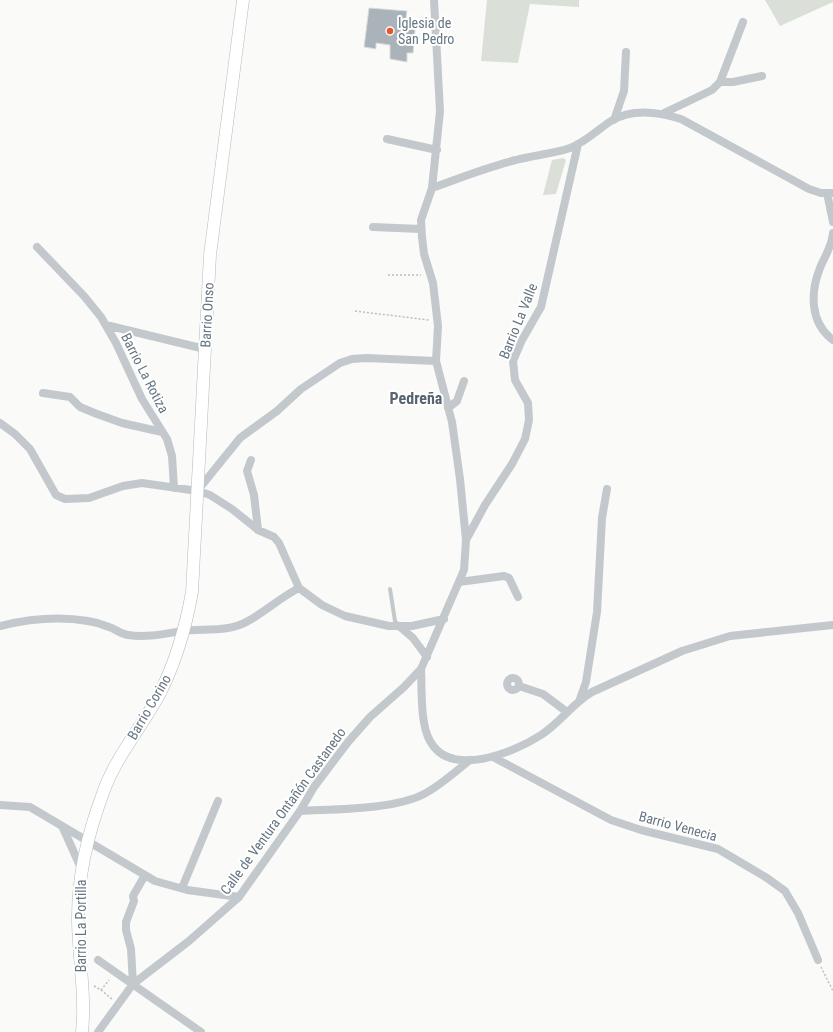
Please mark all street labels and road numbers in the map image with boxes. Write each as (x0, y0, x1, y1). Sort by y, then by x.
street label: Barrio La Valle (496, 280, 541, 361)
street label: Barrio Onso (197, 282, 217, 348)
street label: Barrio La Rotiza (118, 330, 172, 416)
street label: Barrio Corino (124, 672, 174, 742)
street label: Calle de Ventura Ontañón Castanedo (217, 724, 349, 898)
street label: Barrio Venecia (637, 808, 719, 844)
street label: Barrio La Portilla (73, 880, 89, 972)

